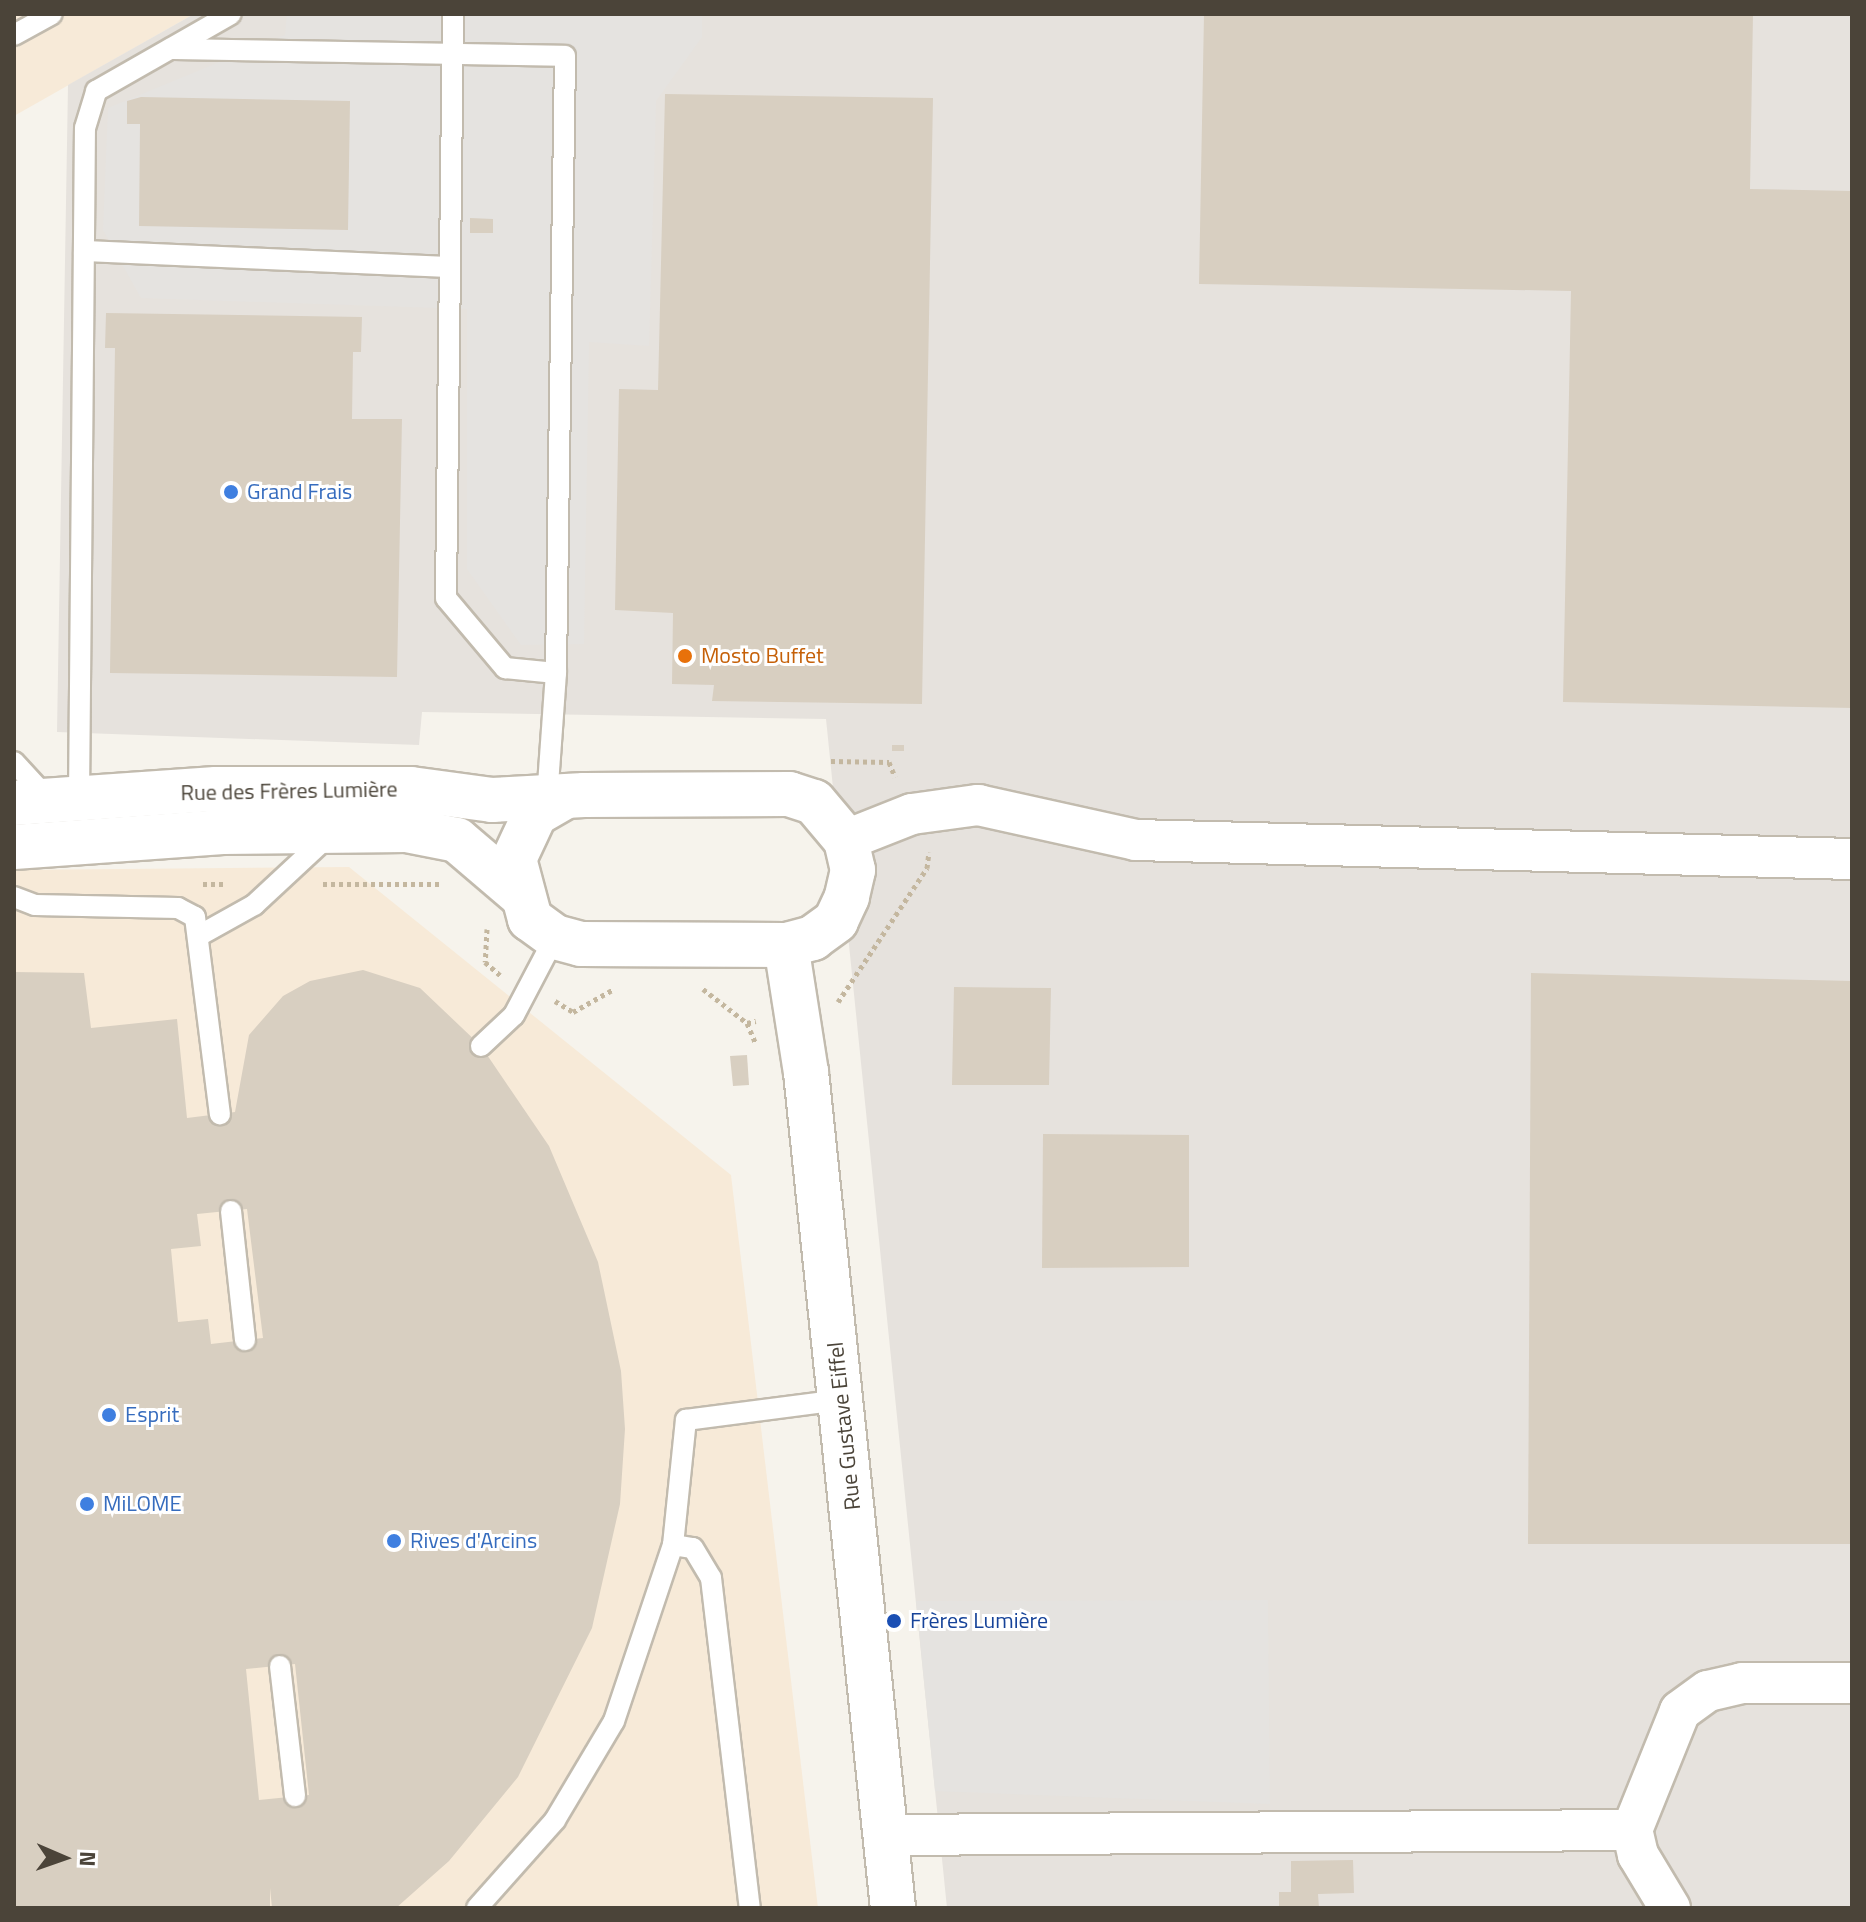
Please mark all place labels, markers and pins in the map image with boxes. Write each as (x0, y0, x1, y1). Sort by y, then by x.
place label: Grand Frais (247, 479, 352, 505)
marker: Grand Frais (222, 483, 240, 501)
place label: Mosto Buffet (701, 643, 824, 669)
marker: Mosto Buffet (676, 647, 694, 665)
place label: Esprit (125, 1402, 179, 1428)
marker: Esprit (100, 1406, 118, 1424)
place label: MiLOME (103, 1491, 182, 1517)
marker: MiLOME (78, 1495, 96, 1513)
place label: Rives d'Arcins (410, 1528, 537, 1554)
marker: Rives d'Arcins (385, 1532, 403, 1550)
place label: Frères Lumière (910, 1608, 1048, 1634)
marker: Frères Lumière (885, 1612, 903, 1630)

